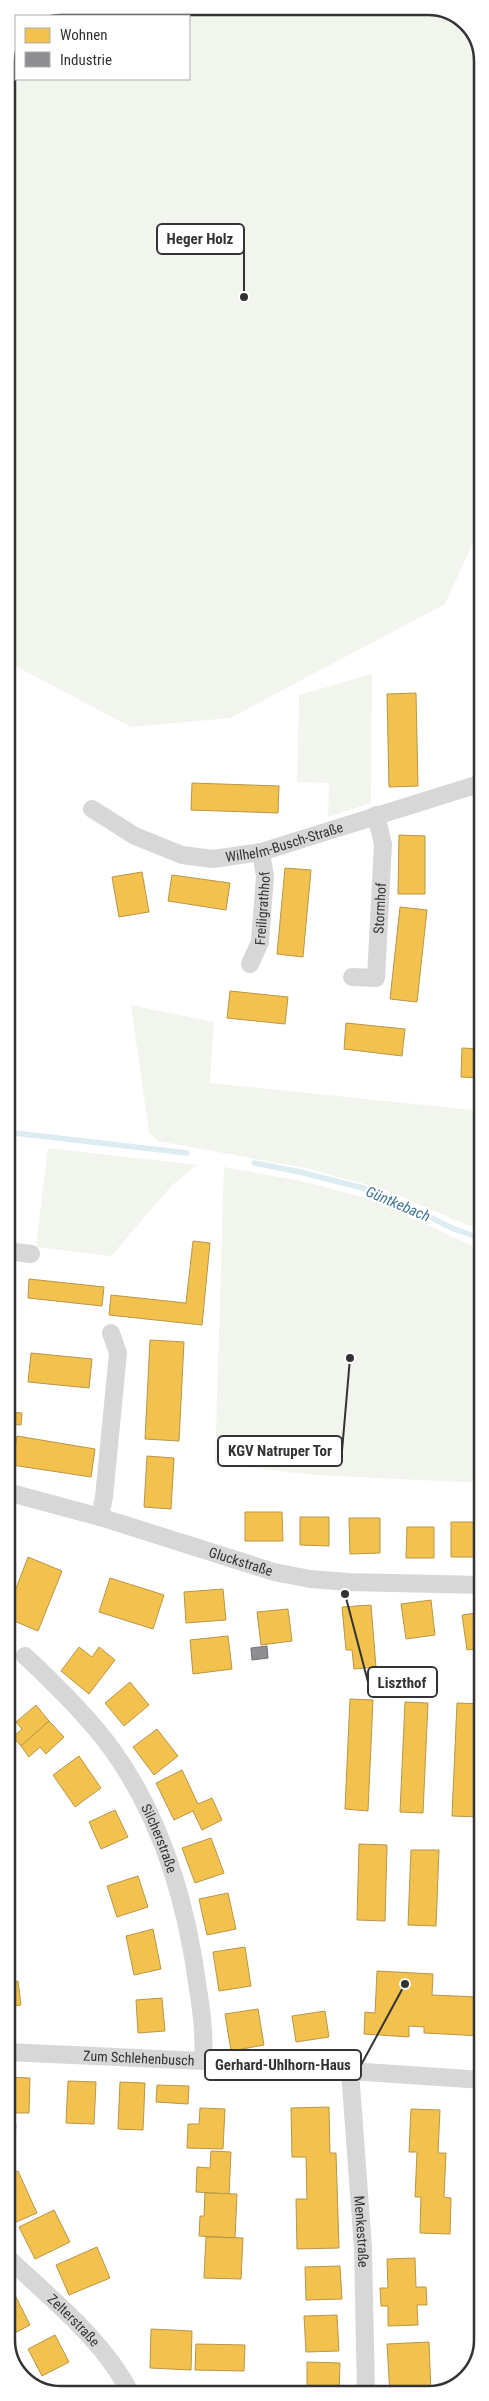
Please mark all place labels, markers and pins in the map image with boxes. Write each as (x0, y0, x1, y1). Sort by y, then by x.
callout: Heger Holz (157, 224, 244, 254)
callout: KGV Natruper Tor (218, 1436, 342, 1466)
callout: Liszthof (368, 1667, 437, 1697)
callout: Gerhard-Uhlhorn-Haus (205, 2050, 361, 2080)

